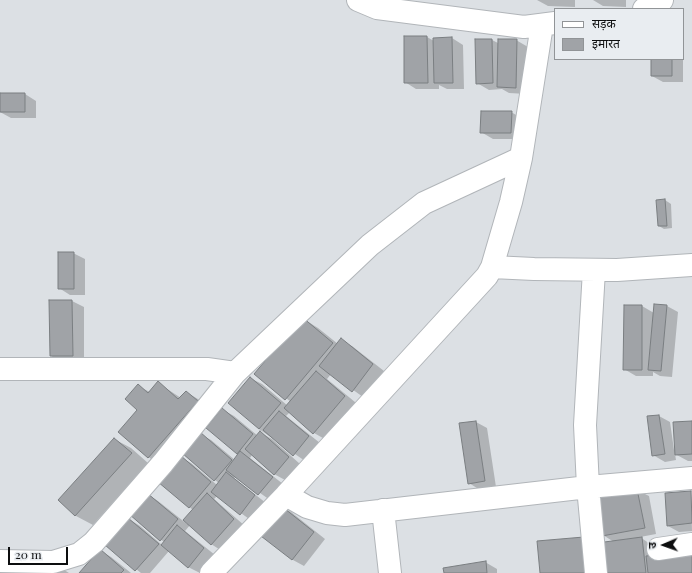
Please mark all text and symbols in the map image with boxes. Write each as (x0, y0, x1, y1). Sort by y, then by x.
legend (554, 8, 684, 60)
text: सड़क (592, 15, 616, 31)
text: इमारत (592, 35, 620, 51)
north arrow (644, 525, 684, 565)
scale bar (10, 539, 70, 565)
text: उ (644, 542, 659, 549)
text: 20 m (15, 546, 42, 562)

